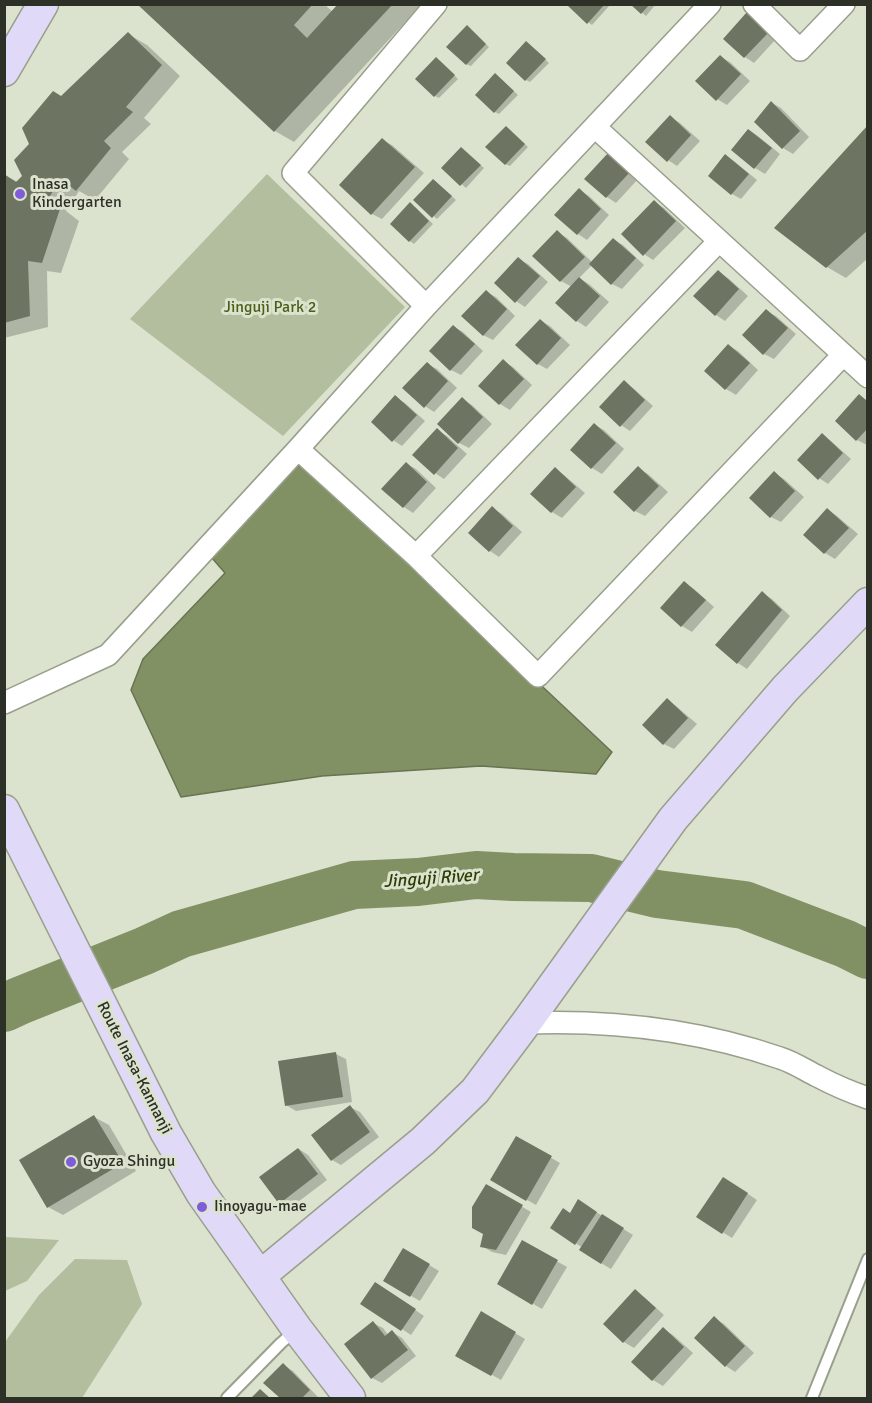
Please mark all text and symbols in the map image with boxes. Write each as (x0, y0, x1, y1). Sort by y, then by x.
place label: Inasa Kindergarten (32, 175, 122, 213)
marker: Inasa Kindergarten (13, 187, 27, 201)
park label: Jinguji Park 2 (224, 298, 316, 318)
water label: Jinguji River (383, 865, 479, 893)
street label: Route Inasa-Kannanji (92, 998, 176, 1138)
place label: Gyoza Shingu (83, 1152, 175, 1172)
marker: Gyoza Shingu (64, 1155, 78, 1169)
place label: Iinoyagu-mae (214, 1197, 307, 1217)
marker: Iinoyagu-mae (195, 1200, 209, 1214)

